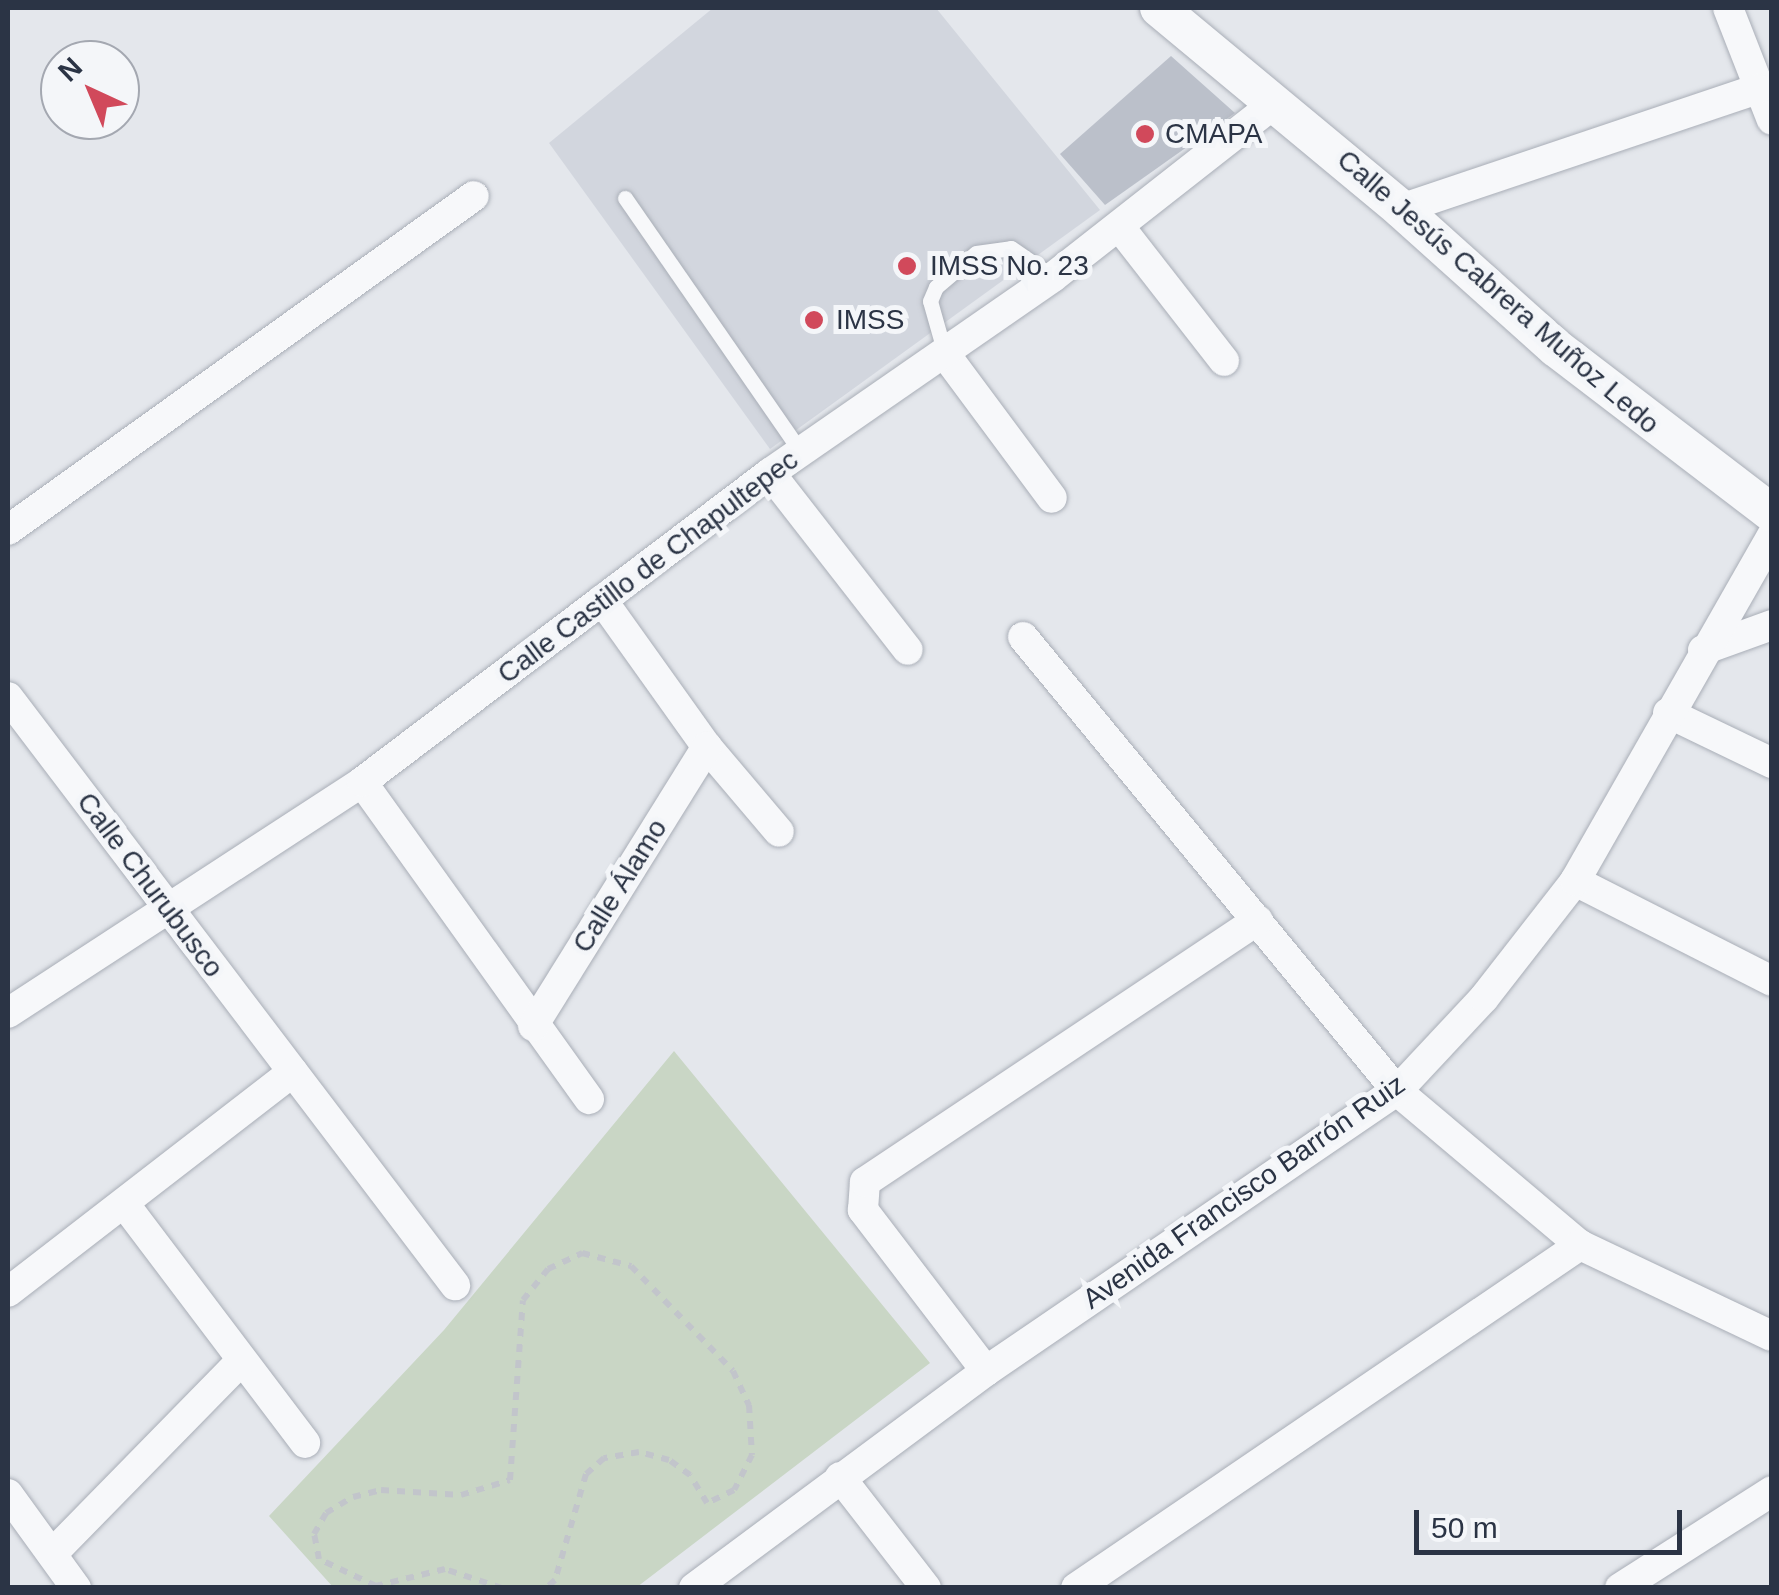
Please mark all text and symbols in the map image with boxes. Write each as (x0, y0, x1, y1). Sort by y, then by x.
north arrow (40, 40, 140, 140)
text: N (52, 51, 88, 88)
place label: CMAPA (1165, 117, 1262, 151)
marker: CMAPA (1134, 123, 1156, 145)
street label: Calle Jesús Cabrera Muñoz Ledo (1330, 143, 1666, 441)
place label: IMSS No. 23 (930, 249, 1089, 283)
marker: IMSS No. 23 (894, 253, 920, 279)
place label: IMSS (836, 303, 904, 337)
marker: IMSS (801, 307, 827, 333)
street label: Calle Castillo de Chapultepec (491, 443, 805, 691)
street label: Calle Churubusco (70, 786, 230, 984)
street label: Calle Álamo (566, 813, 674, 959)
street label: Avenida Francisco Barrón Ruiz (1076, 1068, 1412, 1316)
scale bar (1419, 1490, 1686, 1552)
text: 50 m (1431, 1511, 1498, 1544)

